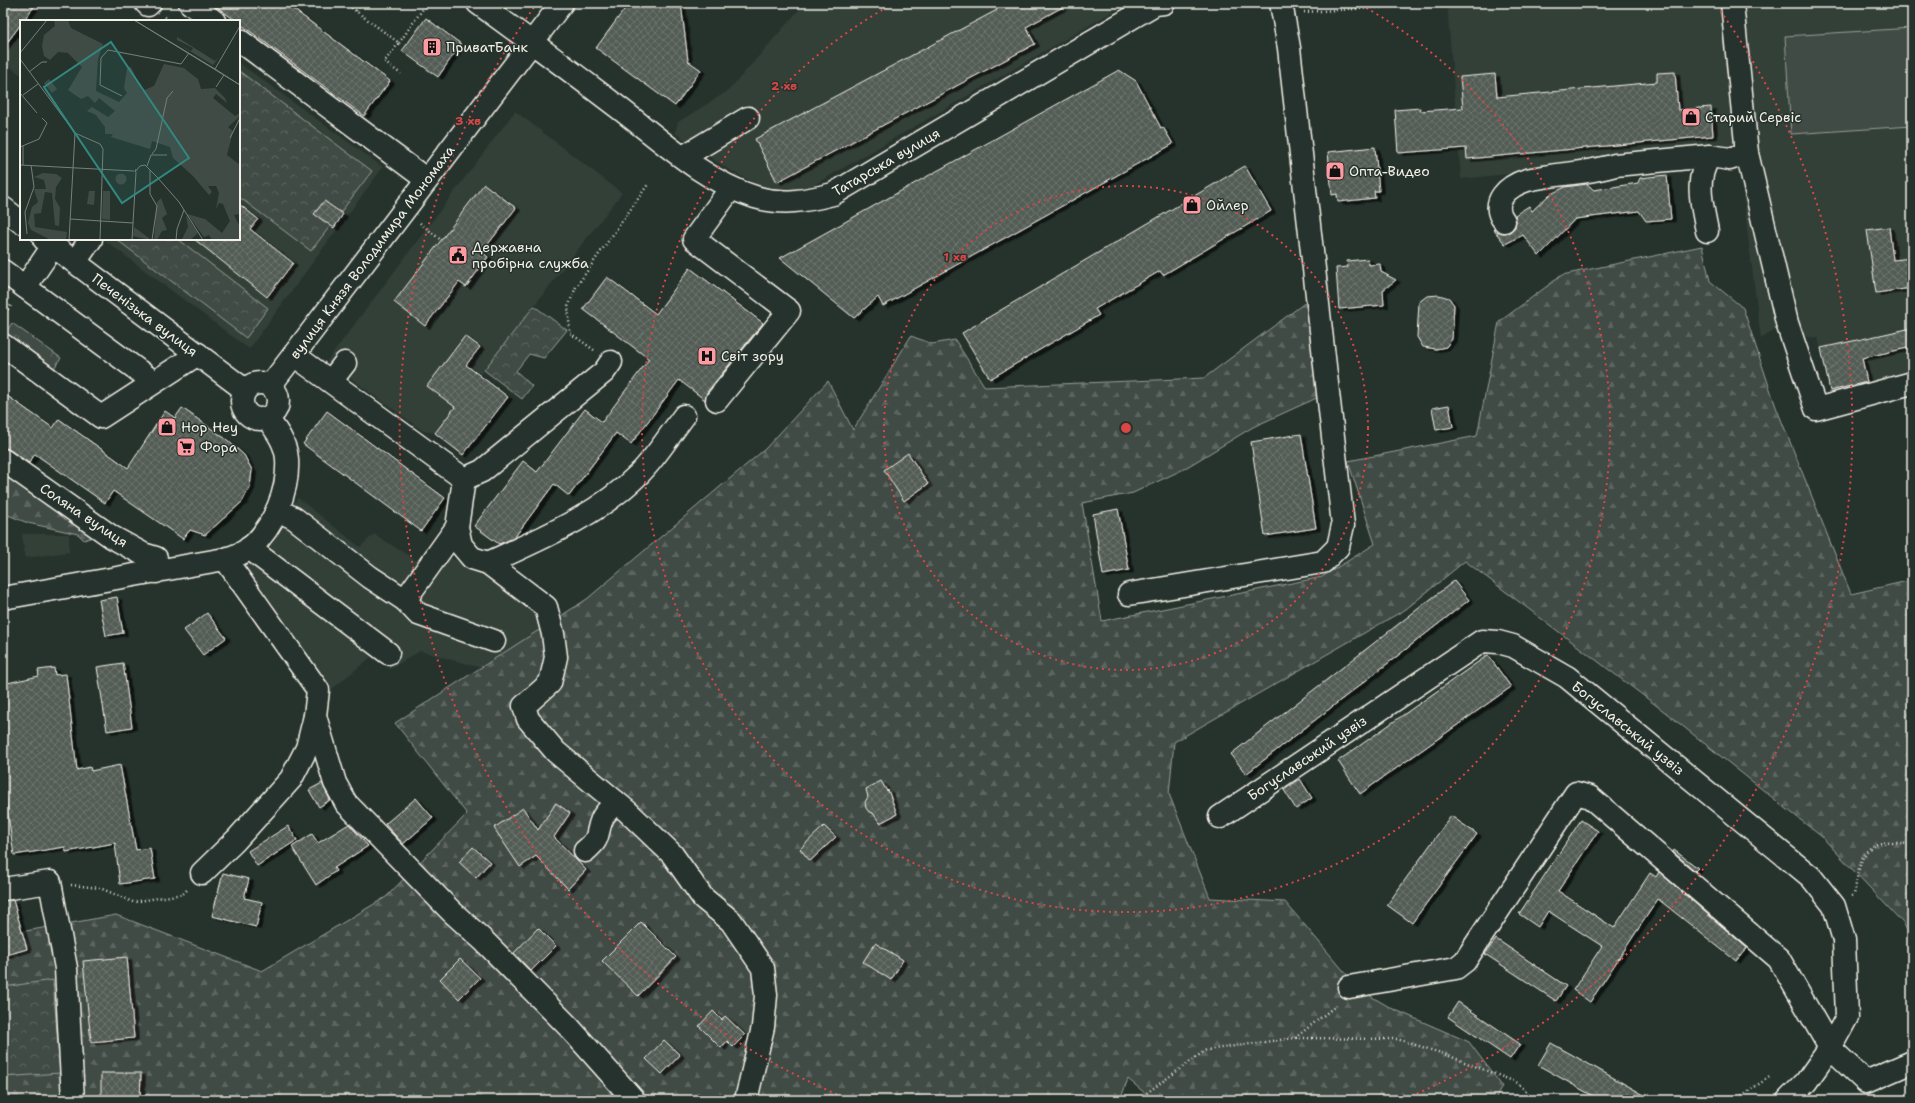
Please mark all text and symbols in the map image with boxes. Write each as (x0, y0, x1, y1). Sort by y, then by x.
inset map (20, 20, 240, 240)
building icon: ПриватБанк (421, 36, 443, 58)
place label: ПриватБанк (446, 38, 528, 56)
text: 2 хв (771, 78, 797, 94)
shop icon: Старий Сервіс (1680, 106, 1702, 128)
place label: Старий Сервіс (1705, 108, 1801, 126)
text: 3 хв (455, 113, 481, 129)
street label: Татарська вулиця (829, 124, 943, 200)
street label: вулиця Князя Володимира Мономаха (286, 141, 459, 362)
shop icon: Опта-Видео (1324, 160, 1346, 182)
place label: Опта-Видео (1349, 162, 1430, 180)
shop icon: Ойлер (1181, 194, 1203, 216)
place label: Ойлер (1206, 196, 1249, 214)
place label: Державна пробірна служба (472, 238, 589, 272)
public building icon: Державна пробірна служба (447, 244, 469, 266)
text: 1 хв (943, 249, 967, 265)
street label: Печенізька вулиця (89, 269, 201, 361)
hospital icon: Світ зору (696, 345, 718, 367)
place label: Світ зору (721, 347, 784, 365)
shop icon: Hop Hey (156, 416, 178, 438)
place label: Hop Hey (181, 418, 238, 436)
centre of rings (1119, 421, 1133, 435)
supermarket icon: Фора (175, 436, 197, 458)
place label: Фора (200, 438, 238, 456)
street label: Соляна вулиця (37, 479, 131, 551)
street label: Богуславський узвіз (1568, 677, 1688, 779)
street label: Богуславський узвіз (1244, 711, 1370, 805)

